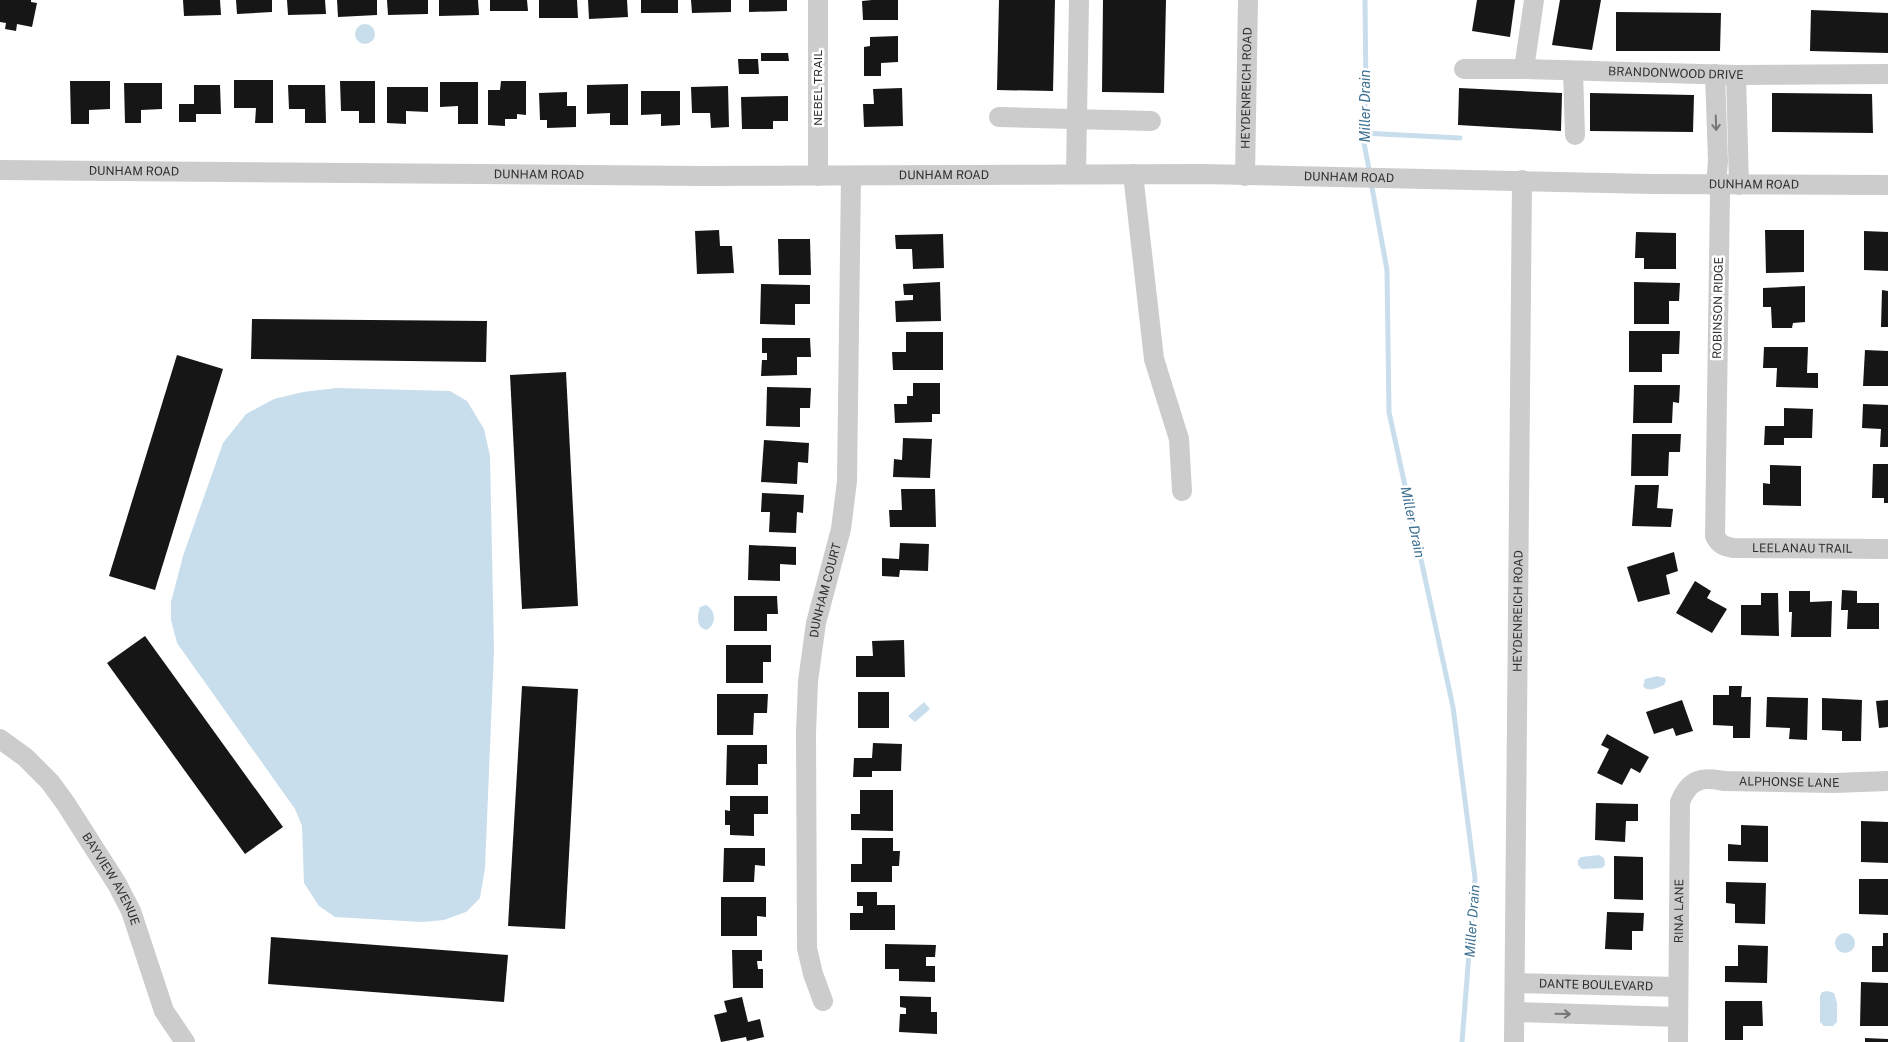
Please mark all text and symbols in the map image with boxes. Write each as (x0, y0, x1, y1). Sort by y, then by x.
street label: HEYDENREICH ROAD (1238, 27, 1255, 149)
street label: NEBEL TRAIL (811, 50, 825, 126)
street label: BRANDONWOOD DRIVE (1608, 64, 1744, 82)
water label: Miller Drain (1357, 69, 1373, 142)
one-way arrow (1712, 114, 1721, 130)
street label: DUNHAM ROAD (89, 164, 179, 179)
street label: DUNHAM ROAD (494, 167, 584, 182)
street label: DUNHAM ROAD (899, 168, 989, 182)
street label: DUNHAM ROAD (1304, 169, 1394, 185)
street label: DUNHAM ROAD (1709, 177, 1799, 192)
street label: ROBINSON RIDGE (1710, 257, 1726, 359)
water label: Miller Drain (1398, 485, 1428, 559)
street label: DUNHAM COURT (807, 541, 844, 639)
street label: LEELANAU TRAIL (1752, 541, 1853, 556)
street label: HEYDENREICH ROAD (1510, 550, 1526, 672)
street label: ALPHONSE LANE (1739, 774, 1840, 790)
street label: BAYVIEW AVENUE (79, 830, 142, 927)
street label: RINA LANE (1672, 879, 1686, 943)
water label: Miller Drain (1461, 884, 1483, 958)
street label: DANTE BOULEVARD (1539, 977, 1653, 993)
one-way arrow (1555, 1009, 1571, 1019)

